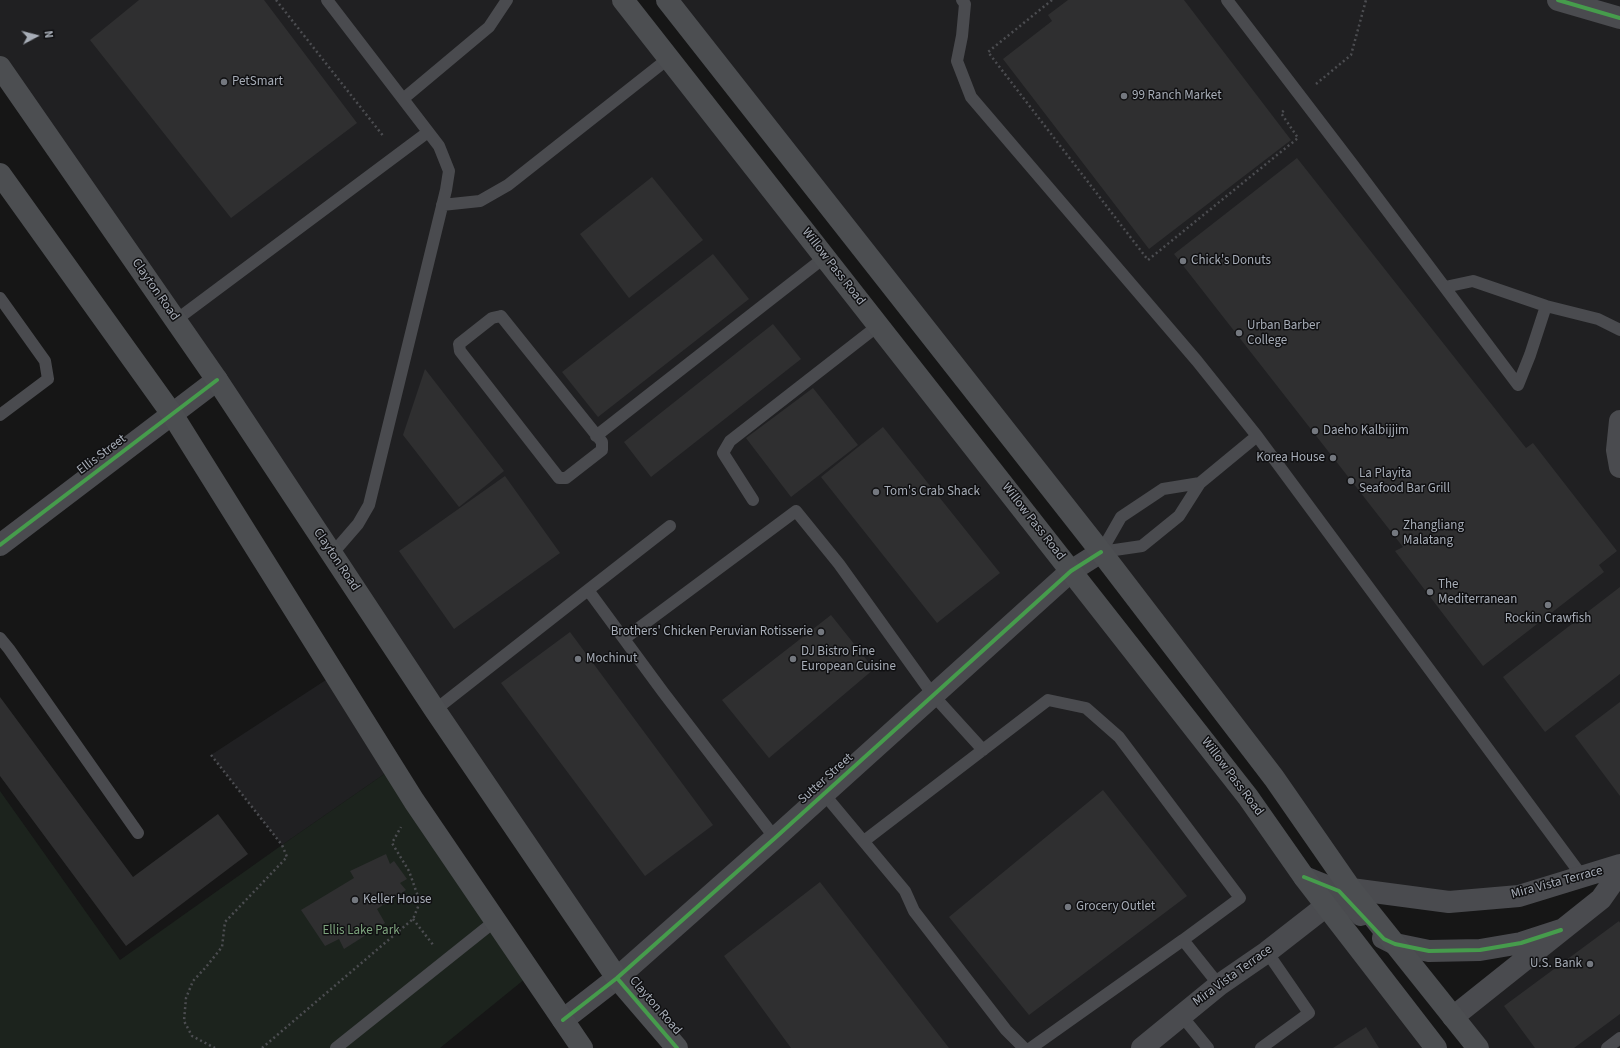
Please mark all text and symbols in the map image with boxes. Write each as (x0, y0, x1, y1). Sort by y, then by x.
north arrow (16, 16, 56, 56)
text: N (41, 30, 56, 39)
place label: PetSmart (232, 74, 283, 90)
marker: PetSmart (219, 77, 229, 87)
place label: 99 Ranch Market (1132, 88, 1222, 104)
marker: 99 Ranch Market (1119, 91, 1129, 101)
street label: Willow Pass Road (798, 225, 868, 309)
place label: Chick's Donuts (1191, 253, 1271, 269)
street label: Clayton Road (128, 256, 182, 324)
marker: Chick's Donuts (1178, 256, 1188, 266)
place label: Urban Barber College (1247, 318, 1320, 349)
marker: Urban Barber College (1234, 328, 1244, 338)
place label: Daeho Kalbijjim (1323, 423, 1409, 439)
marker: Daeho Kalbijjim (1310, 426, 1320, 436)
street label: Ellis Street (74, 432, 130, 478)
place label: Korea House (1256, 450, 1325, 466)
marker: Korea House (1328, 453, 1338, 463)
place label: La Playita Seafood Bar Grill (1359, 466, 1450, 497)
marker: La Playita Seafood Bar Grill (1346, 476, 1356, 486)
street label: Willow Pass Road (998, 480, 1068, 564)
place label: Tom's Crab Shack (884, 484, 980, 500)
marker: Tom's Crab Shack (871, 487, 881, 497)
place label: Zhangliang Malatang (1403, 518, 1464, 549)
street label: Clayton Road (309, 526, 363, 594)
marker: Zhangliang Malatang (1390, 528, 1400, 538)
place label: The Mediterranean (1438, 577, 1517, 608)
marker: The Mediterranean (1425, 587, 1435, 597)
marker: Rockin Crawfish (1543, 600, 1553, 610)
place label: Rockin Crawfish (1505, 611, 1591, 627)
place label: Brothers' Chicken Peruvian Rotisserie (611, 624, 813, 640)
marker: Brothers' Chicken Peruvian Rotisserie (816, 627, 826, 637)
place label: DJ Bistro Fine European Cuisine (801, 644, 896, 675)
place label: Mochinut (586, 651, 637, 667)
marker: Mochinut (573, 654, 583, 664)
marker: DJ Bistro Fine European Cuisine (788, 654, 798, 664)
street label: Willow Pass Road (1198, 735, 1266, 819)
street label: Sutter Street (795, 750, 857, 808)
street label: Mira Vista Terrace (1509, 863, 1605, 903)
place label: Keller House (363, 892, 432, 908)
marker: Keller House (350, 895, 360, 905)
place label: Grocery Outlet (1076, 899, 1155, 915)
marker: Grocery Outlet (1063, 902, 1073, 912)
park label: Ellis Lake Park (322, 923, 400, 939)
street label: Mira Vista Terrace (1190, 942, 1276, 1010)
place label: U.S. Bank (1530, 956, 1582, 972)
marker: U.S. Bank (1585, 959, 1595, 969)
street label: Clayton Road (625, 974, 685, 1038)

